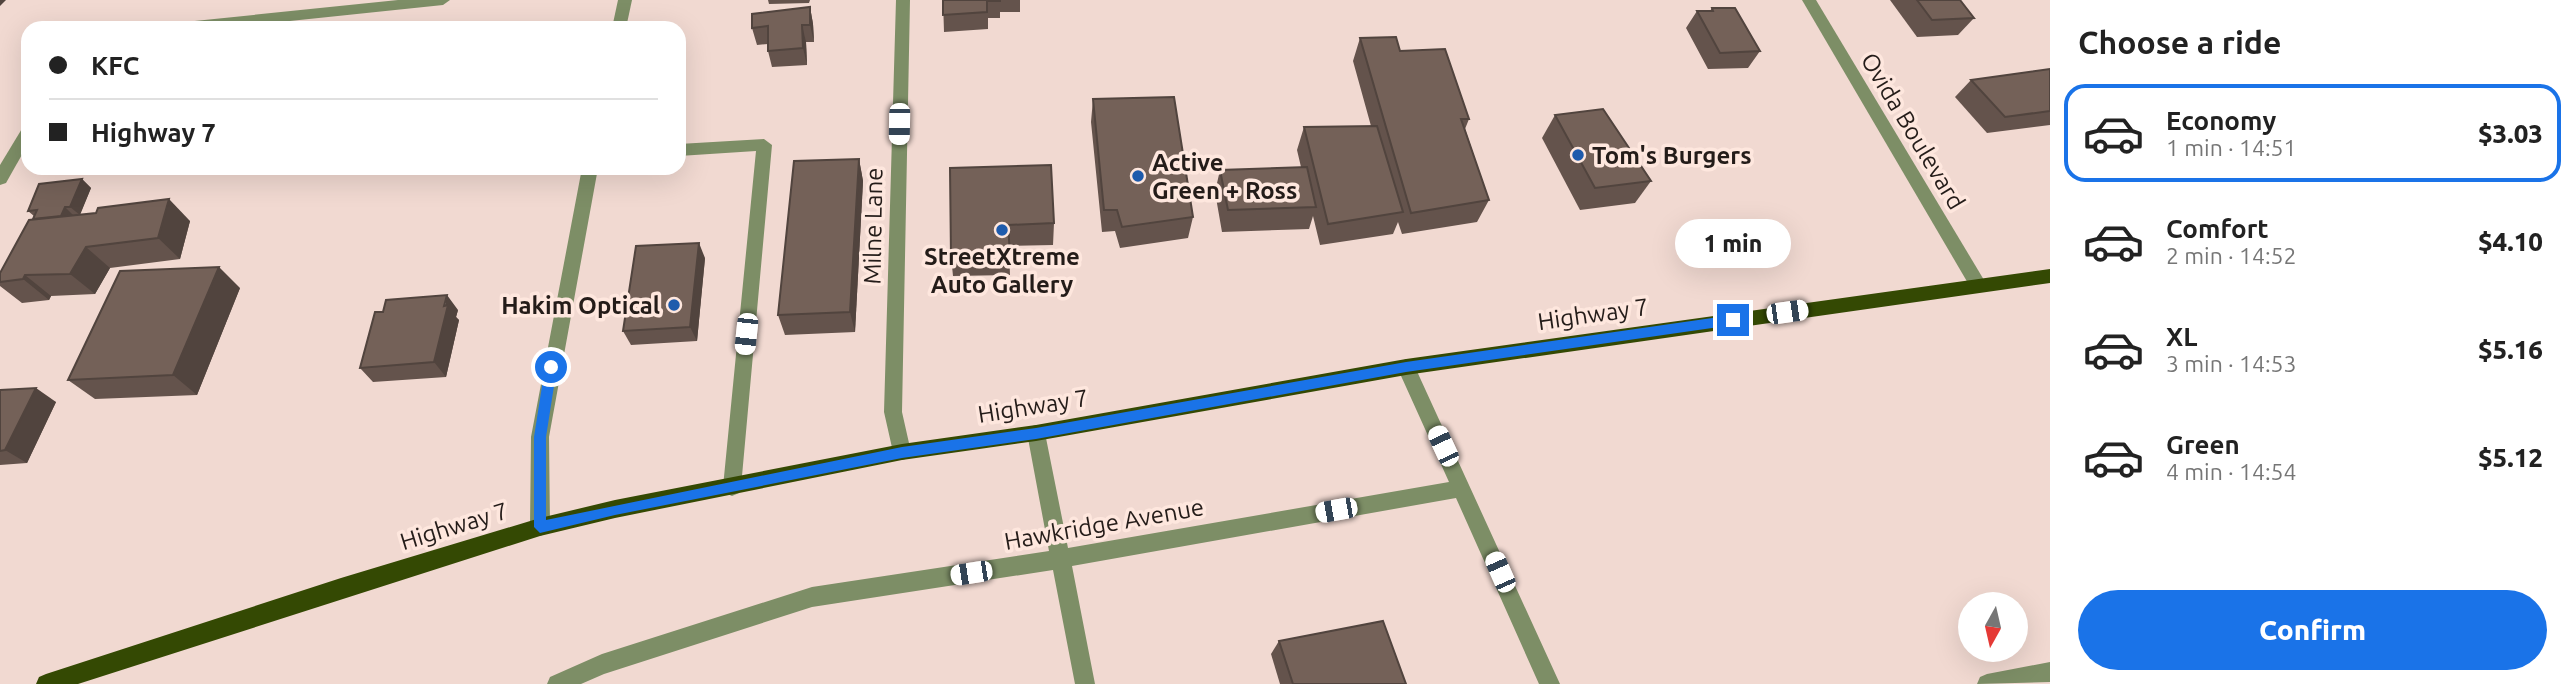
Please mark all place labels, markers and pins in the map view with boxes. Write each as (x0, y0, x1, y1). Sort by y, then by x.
place label: Tom's Burgers (1592, 142, 1752, 169)
marker: Tom's Burgers (1570, 147, 1586, 163)
place label: Active Green + Ross (1152, 149, 1297, 204)
marker: Active Green + Ross (1130, 168, 1146, 184)
marker: StreetXtreme Auto Gallery (994, 222, 1010, 238)
place label: StreetXtreme Auto Gallery (924, 243, 1080, 298)
place label: Hakim Optical (501, 292, 660, 319)
marker: Hakim Optical (666, 297, 682, 313)

